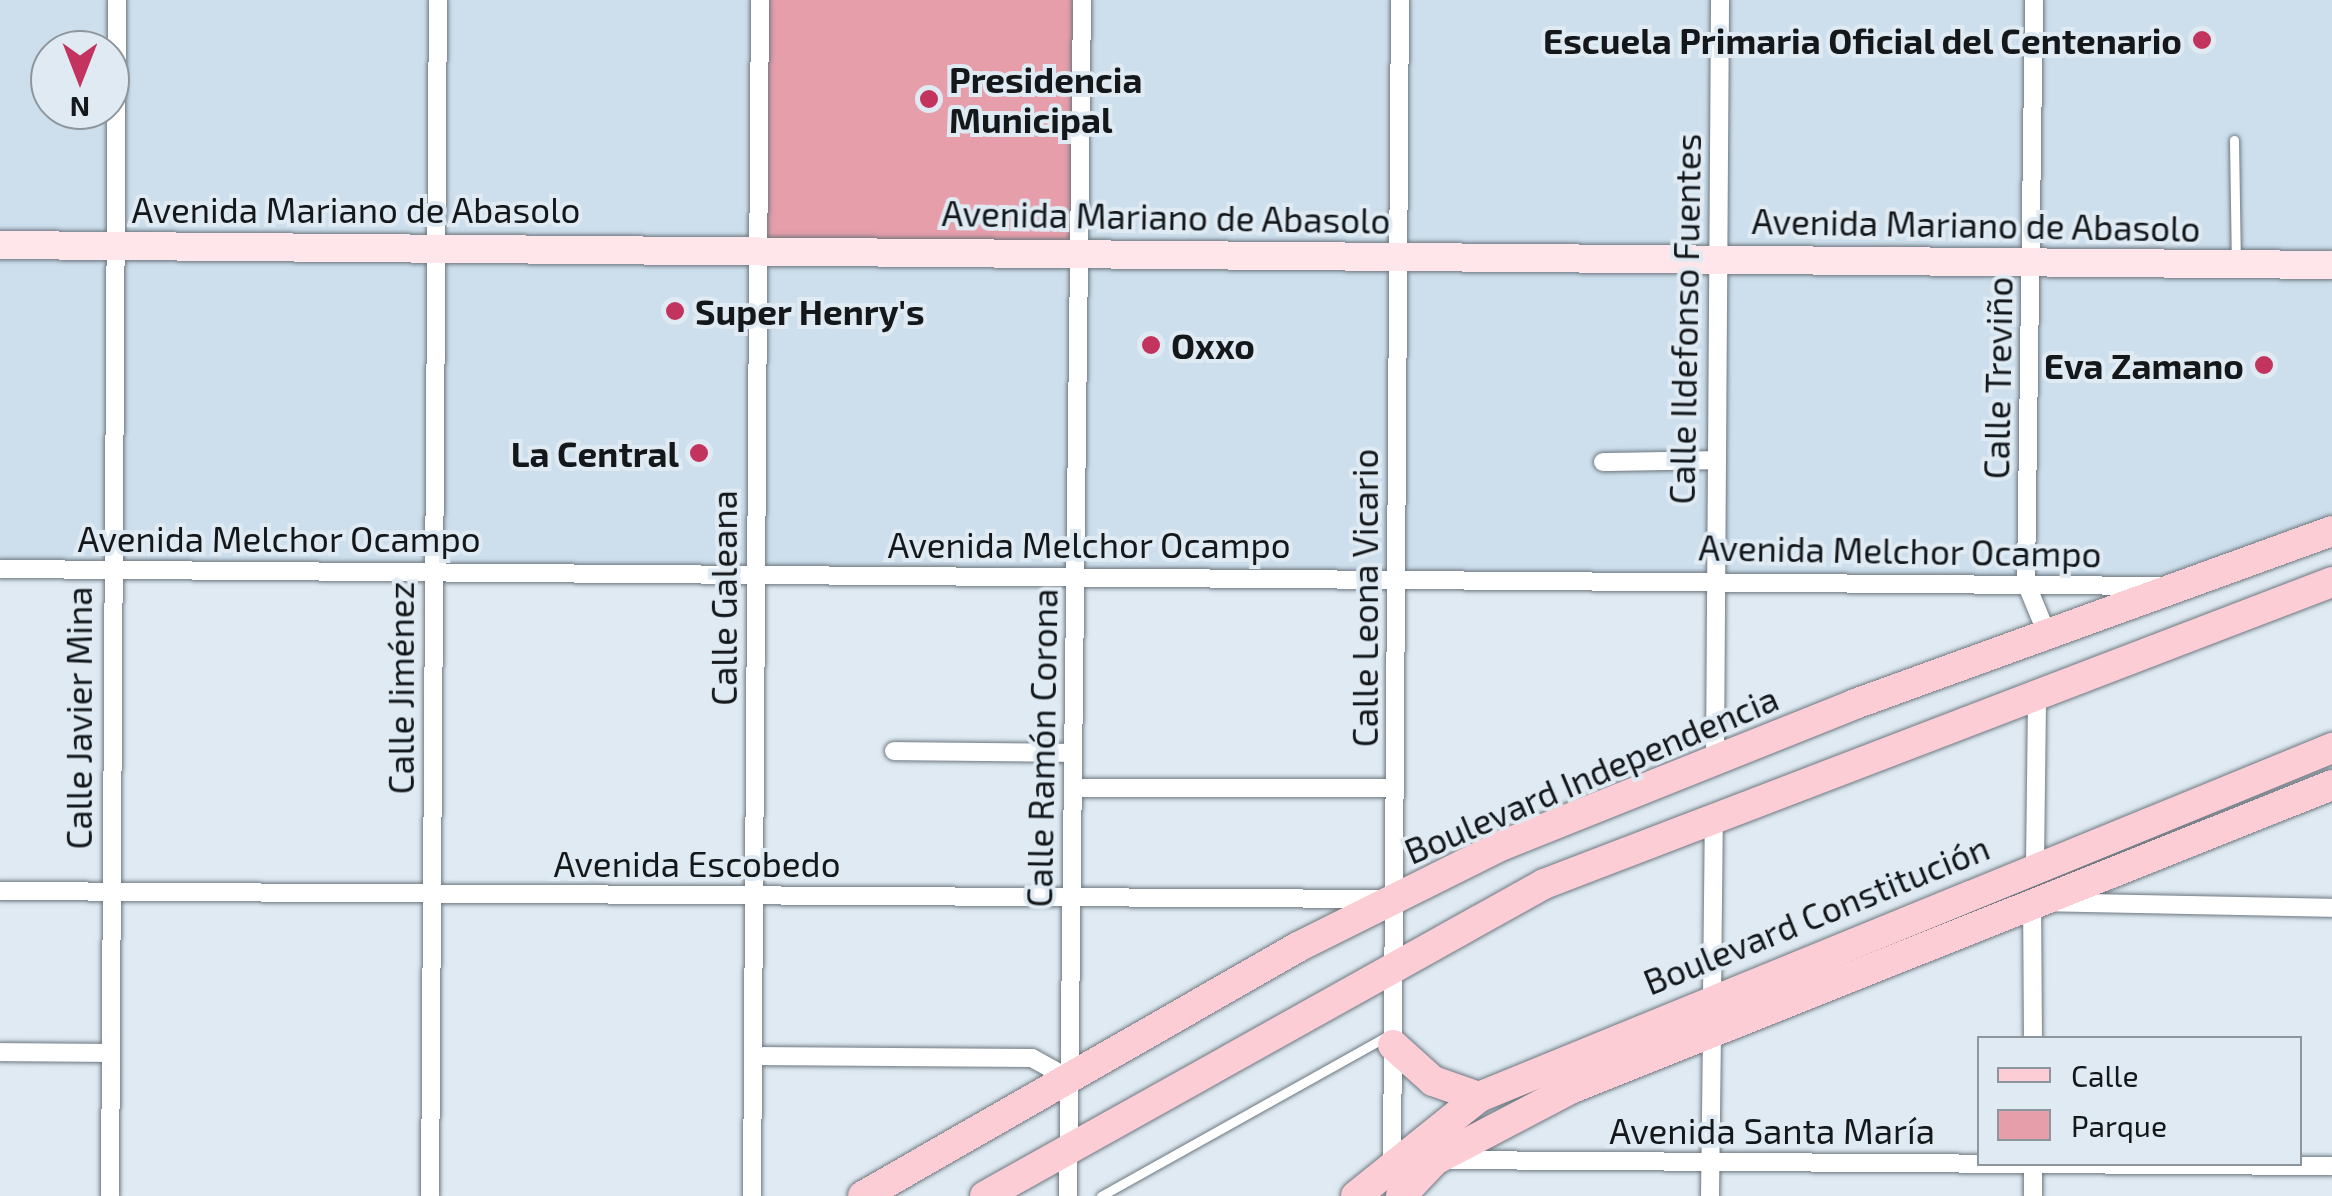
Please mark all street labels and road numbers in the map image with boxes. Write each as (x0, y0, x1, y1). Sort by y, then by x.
street label: Calle Ildefonso Fuentes (1660, 133, 1708, 505)
street label: Avenida Mariano de Abasolo (131, 188, 581, 230)
street label: Avenida Mariano de Abasolo (941, 191, 1391, 241)
street label: Avenida Mariano de Abasolo (1751, 199, 2201, 249)
street label: Calle Treviño (1974, 276, 2020, 480)
street label: Calle Leona Vicario (1343, 448, 1385, 748)
street label: Calle Galeana (702, 490, 744, 706)
street label: Avenida Melchor Ocampo (77, 517, 481, 559)
street label: Avenida Melchor Ocampo (887, 523, 1291, 565)
street label: Avenida Melchor Ocampo (1698, 525, 2102, 575)
street label: Calle Jiménez (379, 581, 421, 795)
street label: Calle Javier Mina (57, 586, 99, 850)
street label: Calle Ramón Corona (1017, 588, 1065, 908)
street label: Boulevard Independencia (1398, 676, 1784, 872)
street label: Boulevard Constitución (1637, 825, 1995, 1003)
street label: Avenida Escobedo (553, 842, 841, 884)
street label: Avenida Santa María (1609, 1109, 1935, 1151)

